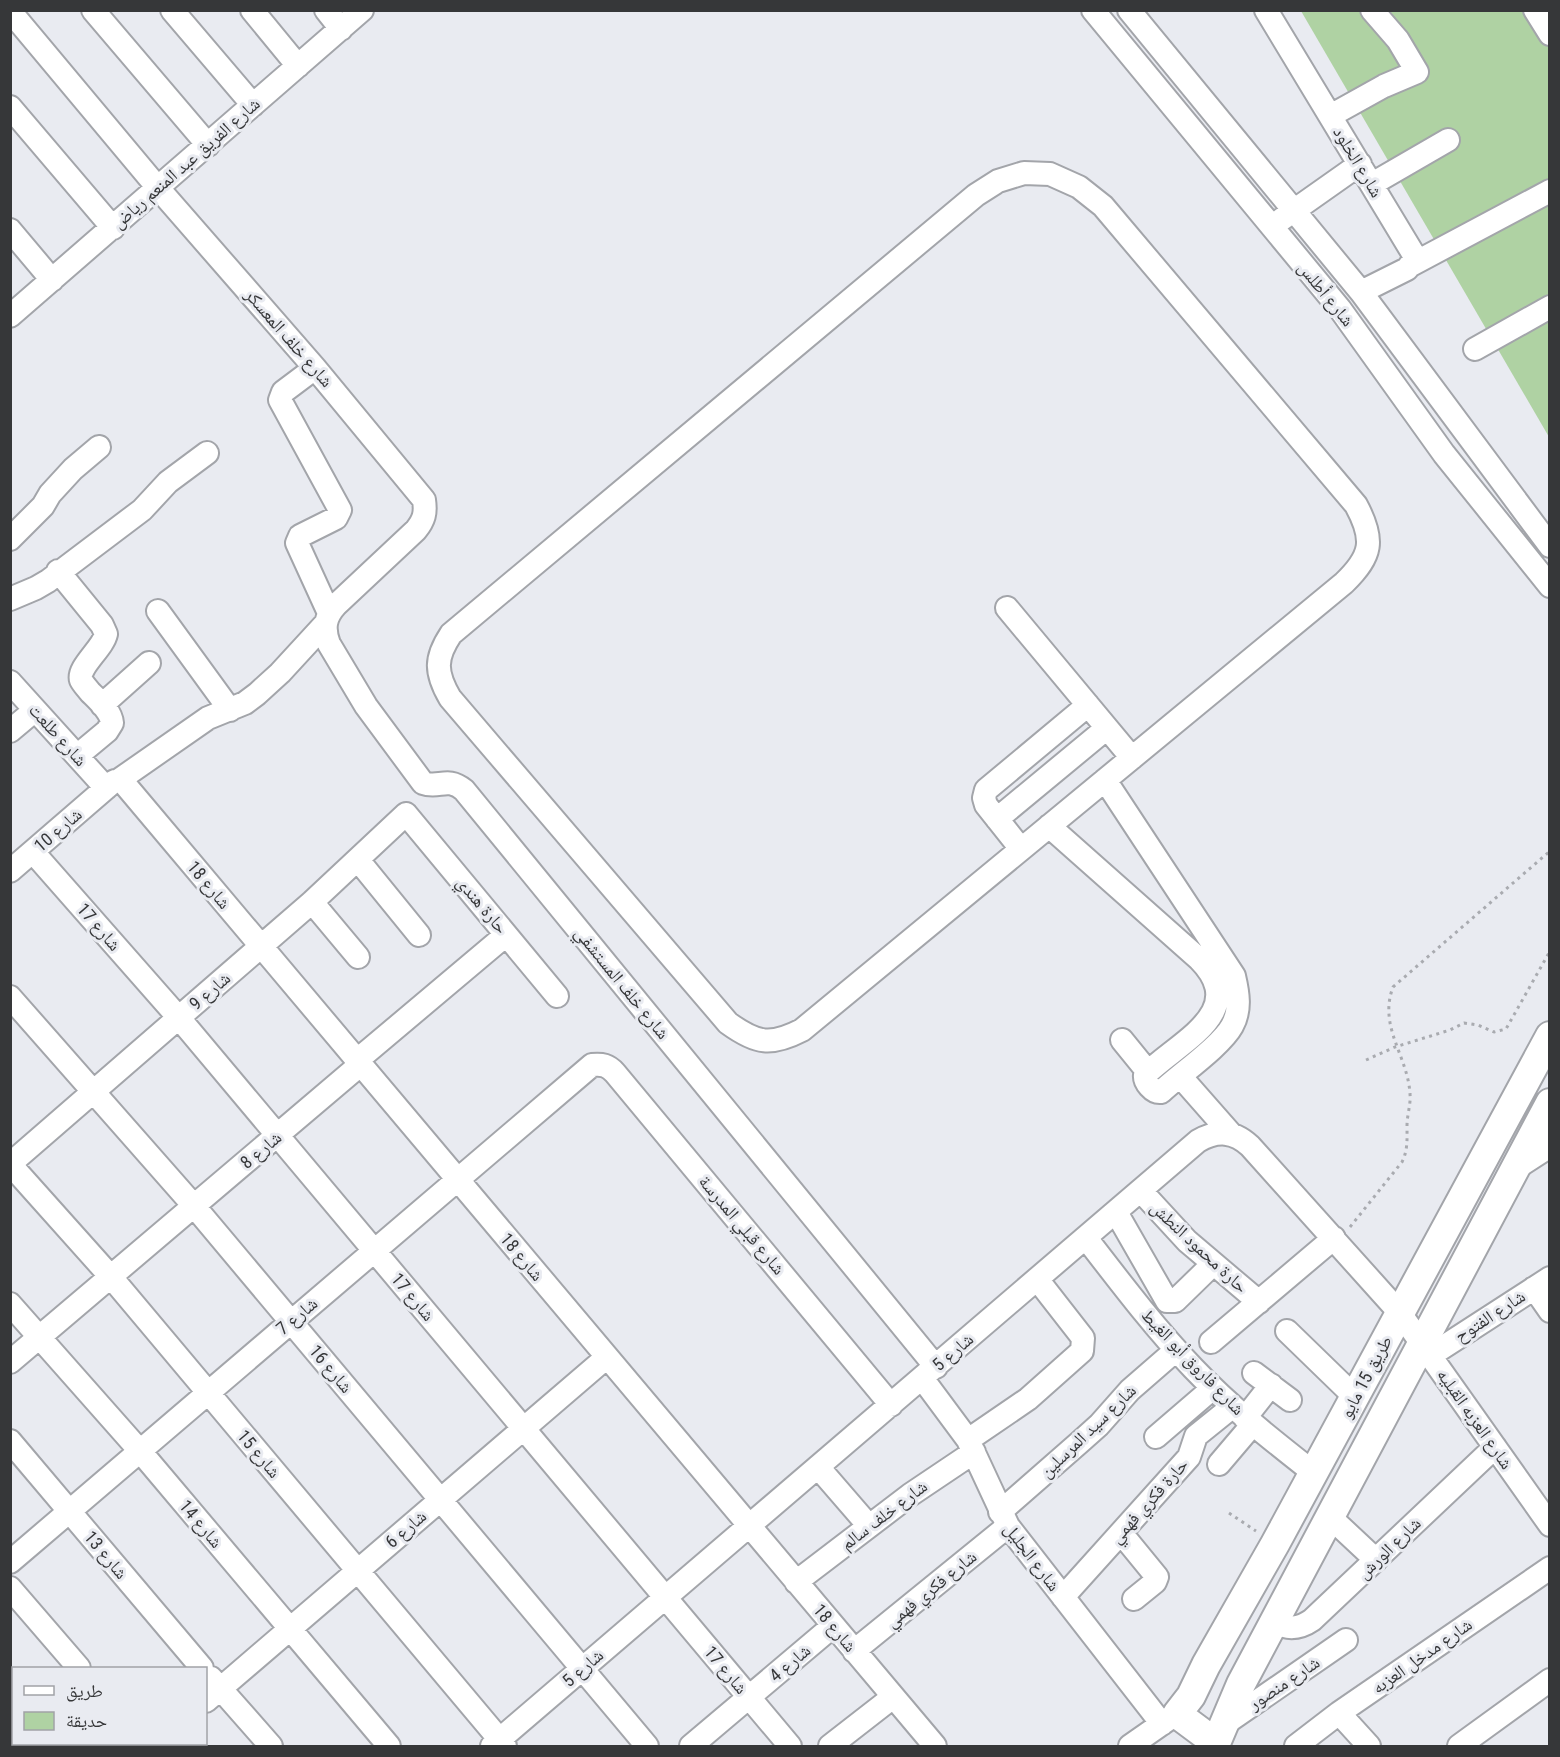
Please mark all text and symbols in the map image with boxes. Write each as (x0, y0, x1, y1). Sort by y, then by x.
street label: شارع الفريق عبد المنعم رياض (108, 93, 265, 234)
street label: شارع الخلود (1328, 123, 1388, 201)
street label: شارع أطلس (1293, 257, 1359, 331)
street label: شارع خلف المعسكر (240, 283, 338, 392)
street label: شارع طلعت (24, 699, 92, 771)
street label: شارع 10 (30, 803, 86, 857)
street label: شارع 18 (183, 856, 235, 914)
street label: حارة هندي (449, 872, 512, 941)
street label: شارع 17 (72, 899, 126, 955)
street label: شارع خلف المستشفي (567, 922, 674, 1046)
street label: شارع 9 (185, 967, 235, 1015)
street label: شارع 8 (236, 1126, 286, 1174)
street label: شارع قبلي المدرسة (691, 1171, 790, 1282)
street label: حارة محمود النطش (1146, 1196, 1252, 1298)
street label: شارع 18 (496, 1228, 548, 1286)
street label: شارع 17 (387, 1268, 439, 1326)
street label: شارع الفتوح (1451, 1285, 1530, 1348)
street label: شارع 7 (272, 1292, 322, 1340)
street label: شارع فاروق أبو الغيط (1137, 1304, 1249, 1420)
street label: شارع 5 (928, 1328, 978, 1376)
street label: طريق 15 مايو (1335, 1332, 1397, 1422)
street label: شارع 16 (305, 1340, 357, 1398)
street label: شارع العزبه القبليه (1432, 1364, 1518, 1474)
street label: شارع سيد المرسلين (1035, 1380, 1141, 1482)
street label: شارع 15 (233, 1425, 285, 1483)
street label: حارة فكري فهمي (1105, 1454, 1196, 1551)
street label: شارع خلف سالم (836, 1475, 932, 1556)
street label: شارع 14 (175, 1495, 227, 1553)
street label: شارع 6 (381, 1505, 431, 1553)
street label: شارع الورش (1353, 1512, 1425, 1584)
street label: شارع الجليل (999, 1518, 1065, 1596)
street label: شارع 13 (80, 1526, 132, 1584)
street label: شارع فكري فهمي (881, 1546, 983, 1635)
street label: شارع 18 (809, 1599, 861, 1657)
street label: شارع مدخل العزبه (1368, 1613, 1476, 1699)
street label: شارع 4 (765, 1639, 815, 1687)
street label: شارع 17 (700, 1641, 752, 1699)
street label: شارع 5 (558, 1644, 608, 1692)
street label: شارع منصور (1243, 1651, 1324, 1715)
legend (12, 1667, 207, 1745)
text: طريق (66, 1680, 103, 1702)
text: حديقة (66, 1710, 107, 1731)

